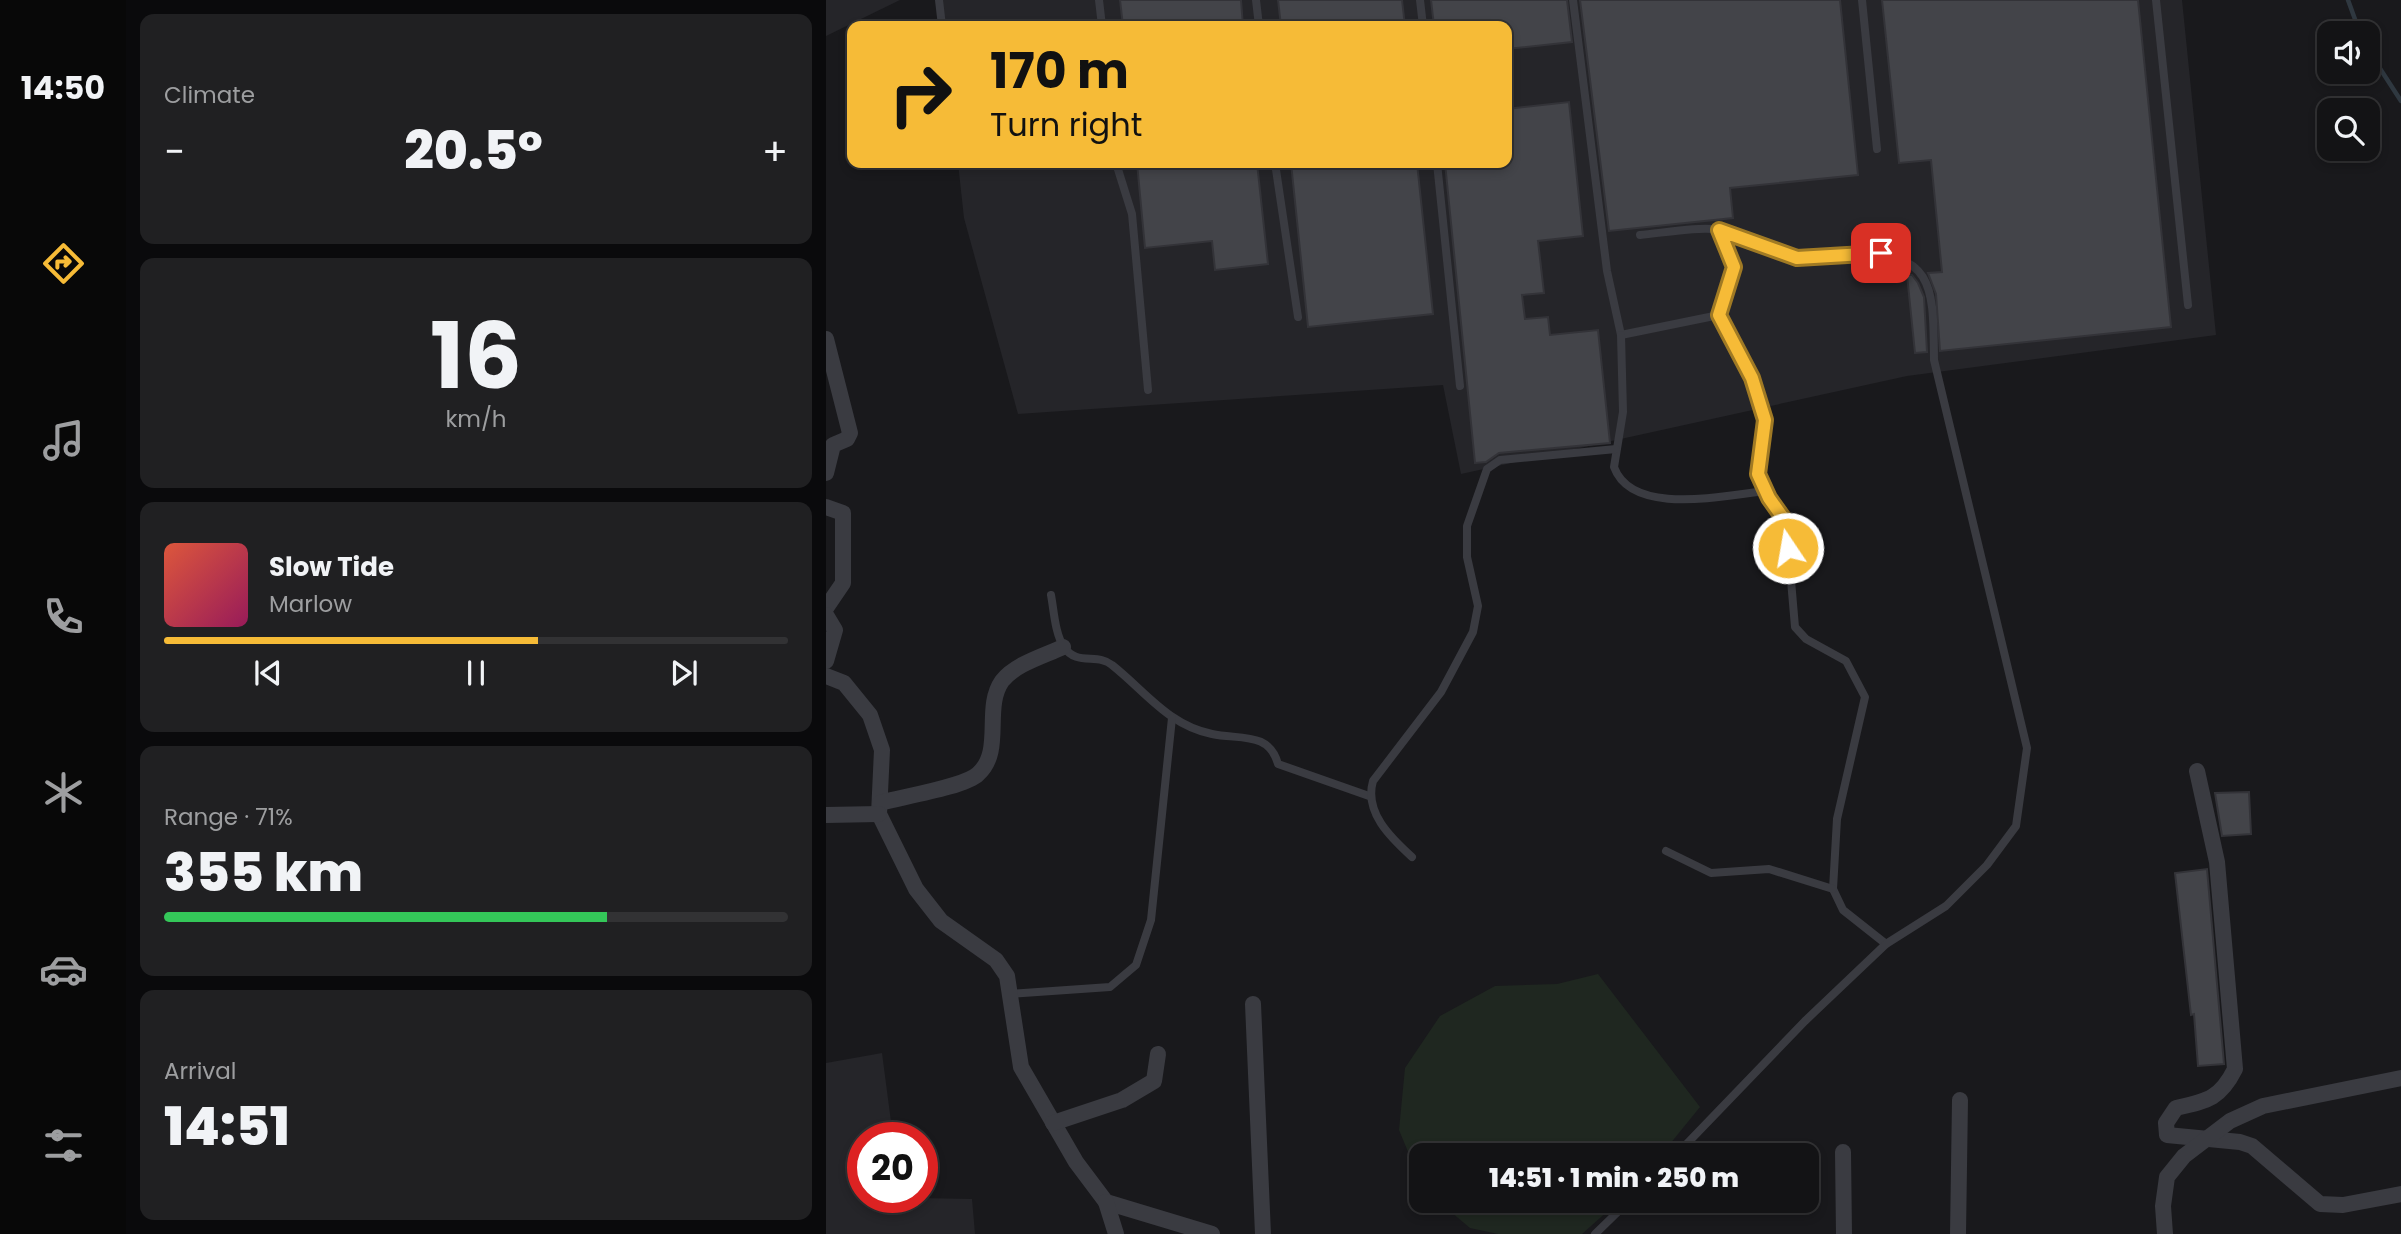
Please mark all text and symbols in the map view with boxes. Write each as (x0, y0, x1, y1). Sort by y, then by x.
map controls (2317, 21, 2380, 161)
button: sound (2317, 21, 2380, 84)
text: 170 m (990, 37, 1129, 105)
icon: right (875, 49, 966, 140)
text: 14:50 (21, 65, 105, 110)
text: Climate (164, 79, 255, 111)
button: search (2317, 98, 2380, 161)
text: Turn right (990, 102, 1142, 147)
text: 20.5° (404, 114, 543, 187)
text: − (164, 125, 185, 178)
text: + (762, 125, 788, 178)
pin (1851, 223, 1911, 283)
icon: arrive (1862, 234, 1900, 272)
icon: directions (39, 239, 88, 288)
text: 16 (430, 292, 522, 420)
text: km/h (445, 403, 507, 435)
icon: music (39, 416, 88, 465)
position arrow (1751, 511, 1825, 585)
text: Slow Tide (269, 549, 394, 585)
text: Marlow (269, 588, 352, 620)
icon: phone (39, 592, 88, 641)
icon: previous (249, 654, 287, 692)
icon: pause (457, 654, 495, 692)
icon: next (665, 654, 703, 692)
icon: climate (39, 768, 88, 817)
text: Range · 71% (164, 801, 293, 833)
text: 355 km (164, 836, 363, 909)
icon: car (39, 945, 88, 994)
text: Arrival (164, 1055, 236, 1087)
text: 14:51 (164, 1090, 290, 1163)
icon: filters (39, 1121, 88, 1170)
speed limit sign: 20 (847, 1122, 938, 1213)
text: 14:51 · 1 min · 250 m (1489, 1160, 1739, 1196)

